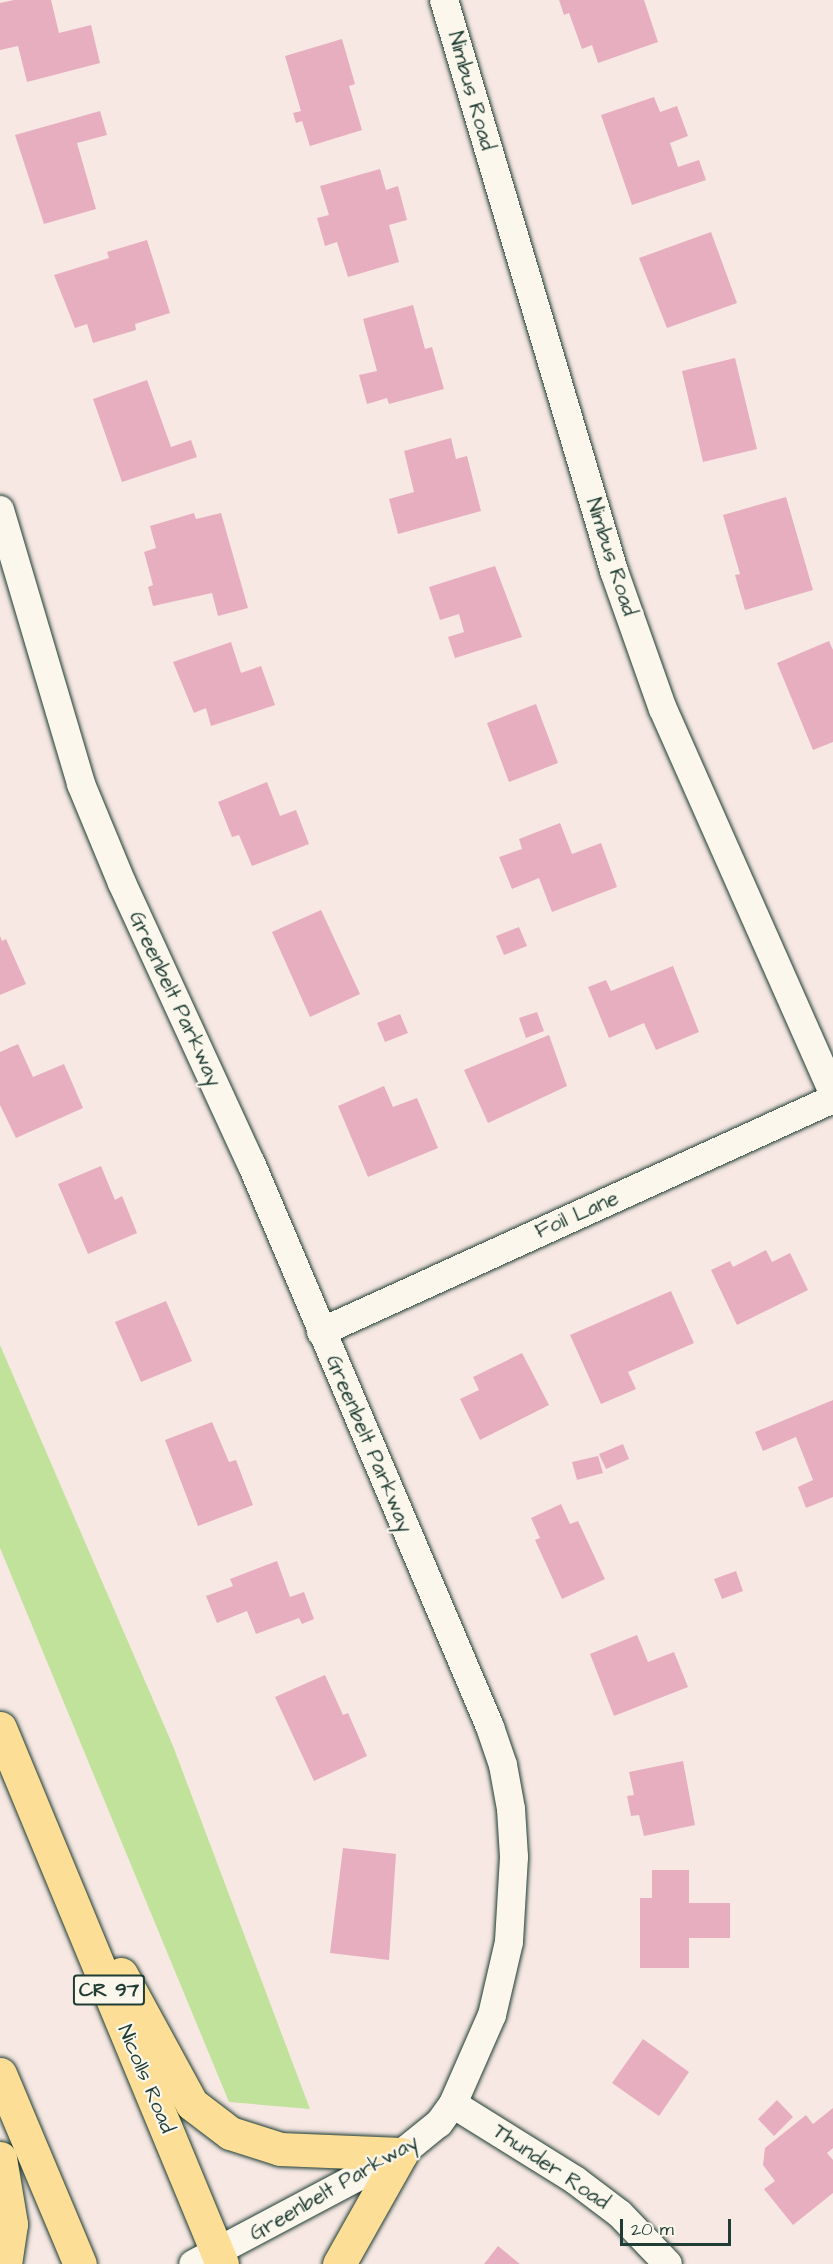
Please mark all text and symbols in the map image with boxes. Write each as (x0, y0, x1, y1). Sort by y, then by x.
street label: Nimbus Road (442, 29, 500, 153)
street label: Nimbus Road (580, 495, 642, 619)
street label: Greenbelt Parkway (123, 907, 227, 1091)
street label: Foil Lane (532, 1186, 622, 1244)
street label: Greenbelt Parkway (320, 1351, 418, 1537)
road number: CR 97 (72, 1973, 146, 2007)
street label: Nicolls Road (112, 2021, 180, 2137)
street label: Thunder Road (488, 2119, 614, 2215)
street label: Greenbelt Parkway (245, 2129, 423, 2247)
scale bar (623, 2207, 734, 2245)
text: 20 m (631, 2217, 674, 2242)

